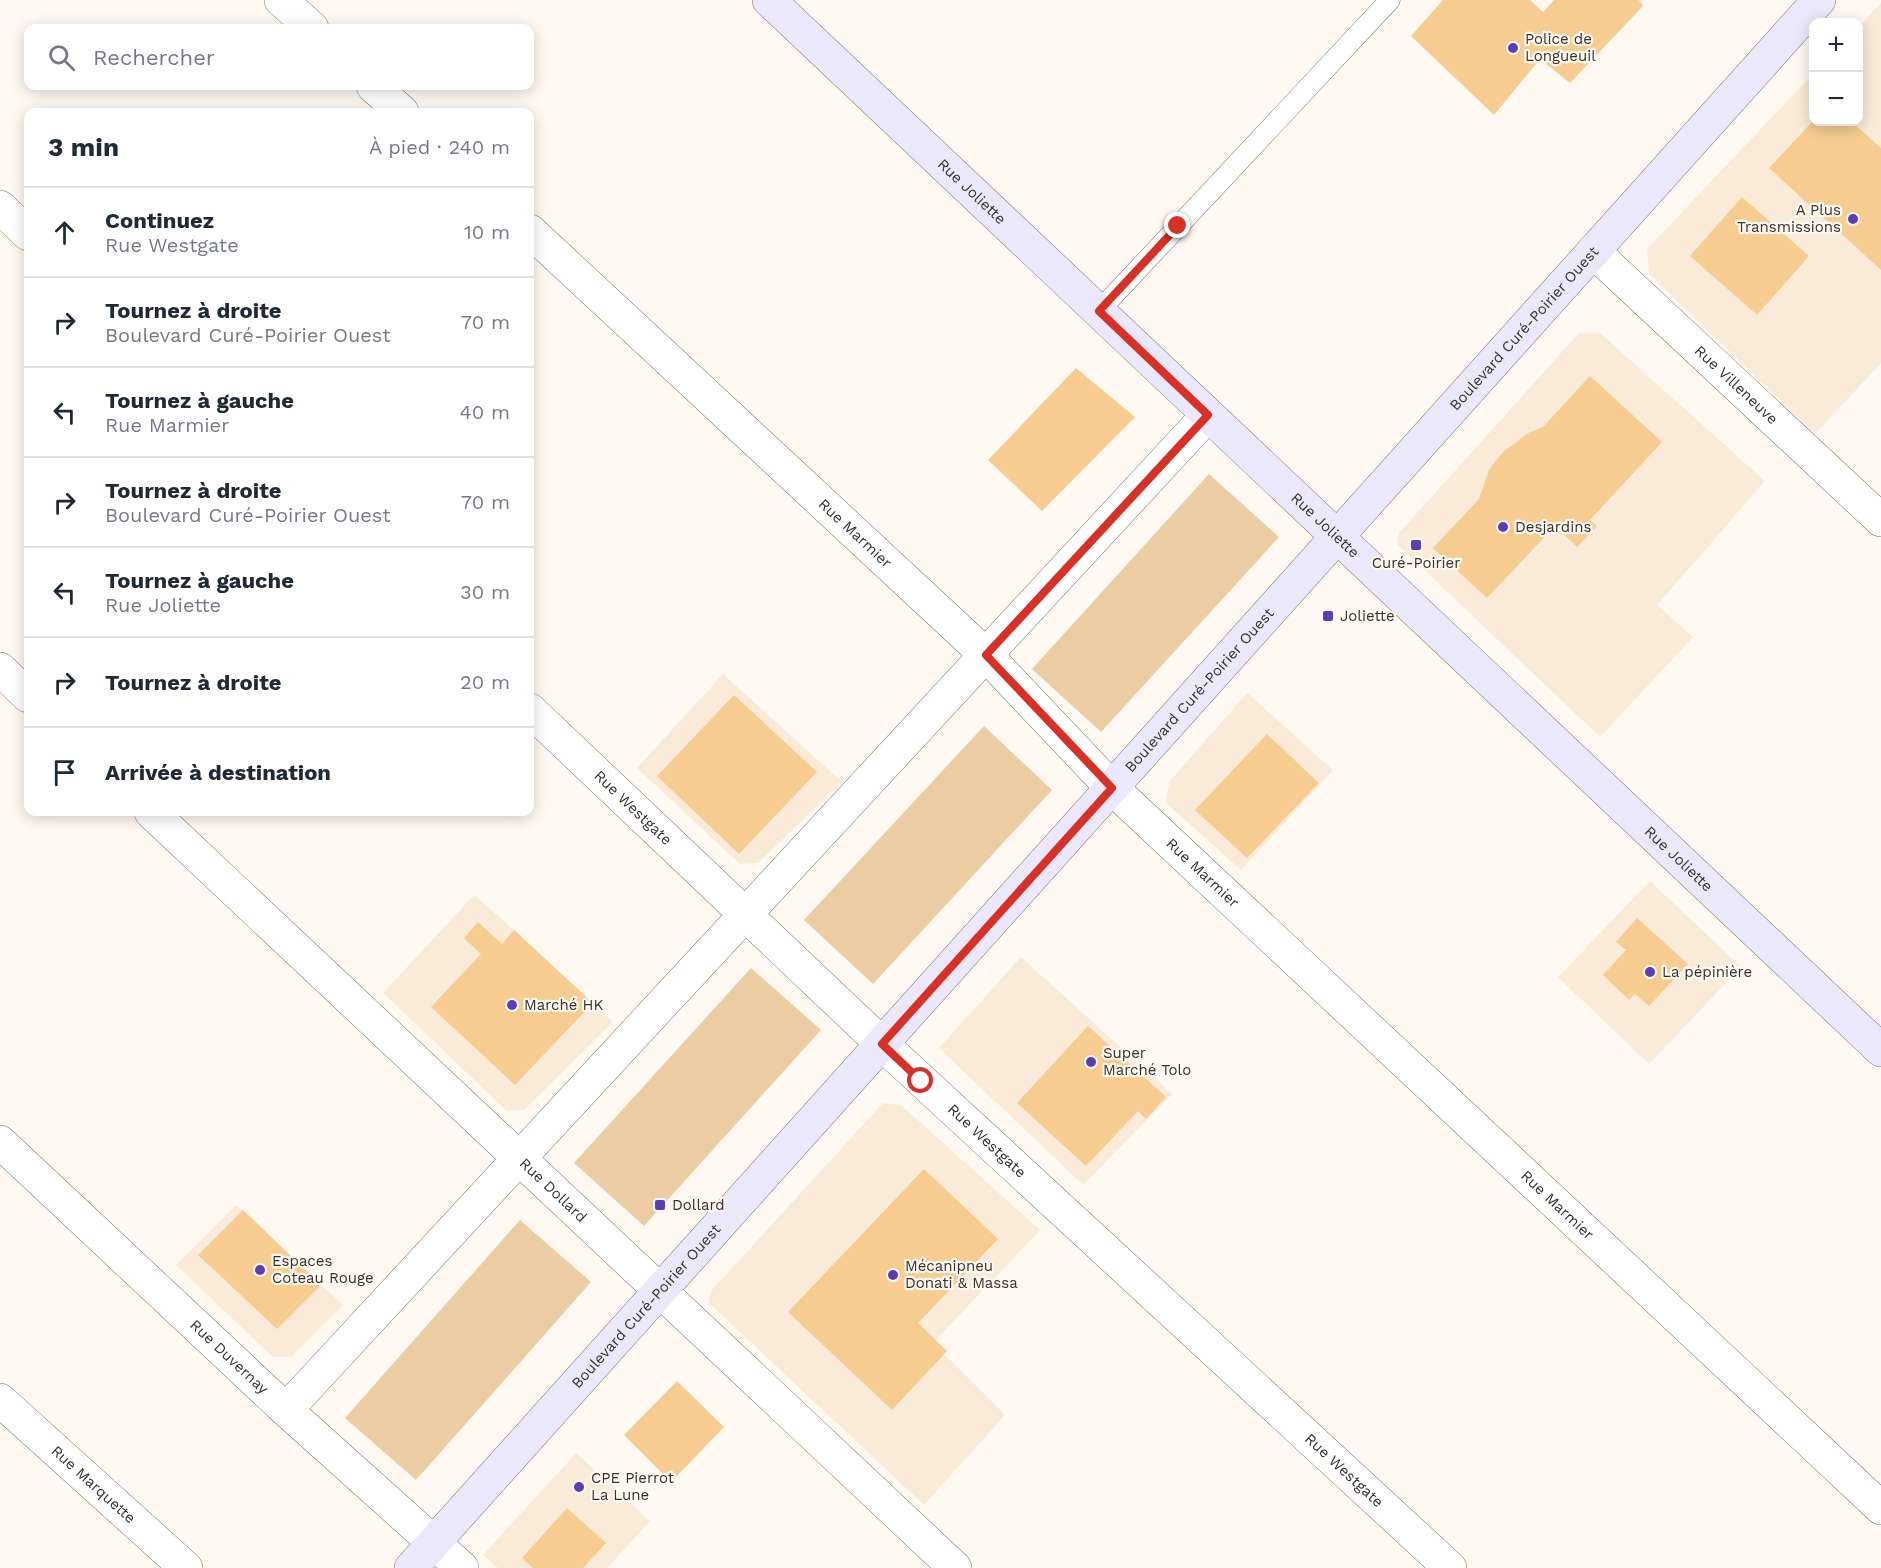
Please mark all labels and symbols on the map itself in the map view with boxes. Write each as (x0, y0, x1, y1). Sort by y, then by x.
place label: Police de Longueuil (1525, 30, 1596, 65)
marker: Police de Longueuil (1506, 41, 1520, 55)
street label: Rue Joliette (934, 155, 1010, 228)
place label: A Plus Transmissions (1737, 201, 1841, 236)
route end (1164, 212, 1190, 238)
marker: A Plus Transmissions (1846, 212, 1860, 226)
street label: Boulevard Curé-Poirier Ouest (1446, 242, 1603, 414)
street label: Rue Villeneuve (1691, 341, 1782, 428)
street label: Rue Joliette (1287, 489, 1363, 562)
street label: Rue Marmier (815, 495, 895, 572)
place label: Desjardins (1515, 518, 1591, 536)
marker: Desjardins (1496, 520, 1510, 534)
marker: Curé-Poirier (1409, 538, 1423, 552)
place label: Curé-Poirier (1372, 554, 1460, 572)
street label: Boulevard Curé-Poirier Ouest (1121, 604, 1278, 776)
place label: Joliette (1340, 607, 1395, 625)
marker: Joliette (1321, 609, 1335, 623)
street label: Rue Westgate (590, 767, 676, 849)
street label: Rue Joliette (1641, 822, 1716, 895)
street label: Rue Marmier (1162, 834, 1243, 911)
place label: La pépinière (1662, 963, 1752, 981)
marker: La pépinière (1643, 965, 1657, 979)
place label: Marché HK (524, 996, 604, 1014)
marker: Marché HK (505, 998, 519, 1012)
place label: Super Marché Tolo (1103, 1044, 1191, 1079)
marker: Super Marché Tolo (1084, 1055, 1098, 1069)
route start (907, 1067, 933, 1093)
street label: Rue Westgate (944, 1100, 1030, 1181)
street label: Rue Dollard (516, 1154, 591, 1226)
street label: Rue Marmier (1517, 1167, 1598, 1243)
place label: Dollard (672, 1196, 725, 1214)
marker: Dollard (653, 1198, 667, 1212)
street label: Boulevard Curé-Poirier Ouest (568, 1220, 725, 1392)
place label: Espaces Coteau Rouge (272, 1252, 374, 1287)
place label: Mécanipneu Donati & Massa (905, 1257, 1018, 1292)
marker: Espaces Coteau Rouge (253, 1263, 267, 1277)
marker: Mécanipneu Donati & Massa (886, 1268, 900, 1282)
street label: Rue Duvernay (186, 1316, 272, 1398)
street label: Rue Westgate (1301, 1430, 1387, 1511)
street label: Rue Marquette (48, 1442, 139, 1527)
place label: CPE Pierrot La Lune (591, 1469, 675, 1504)
marker: CPE Pierrot La Lune (572, 1480, 586, 1494)

